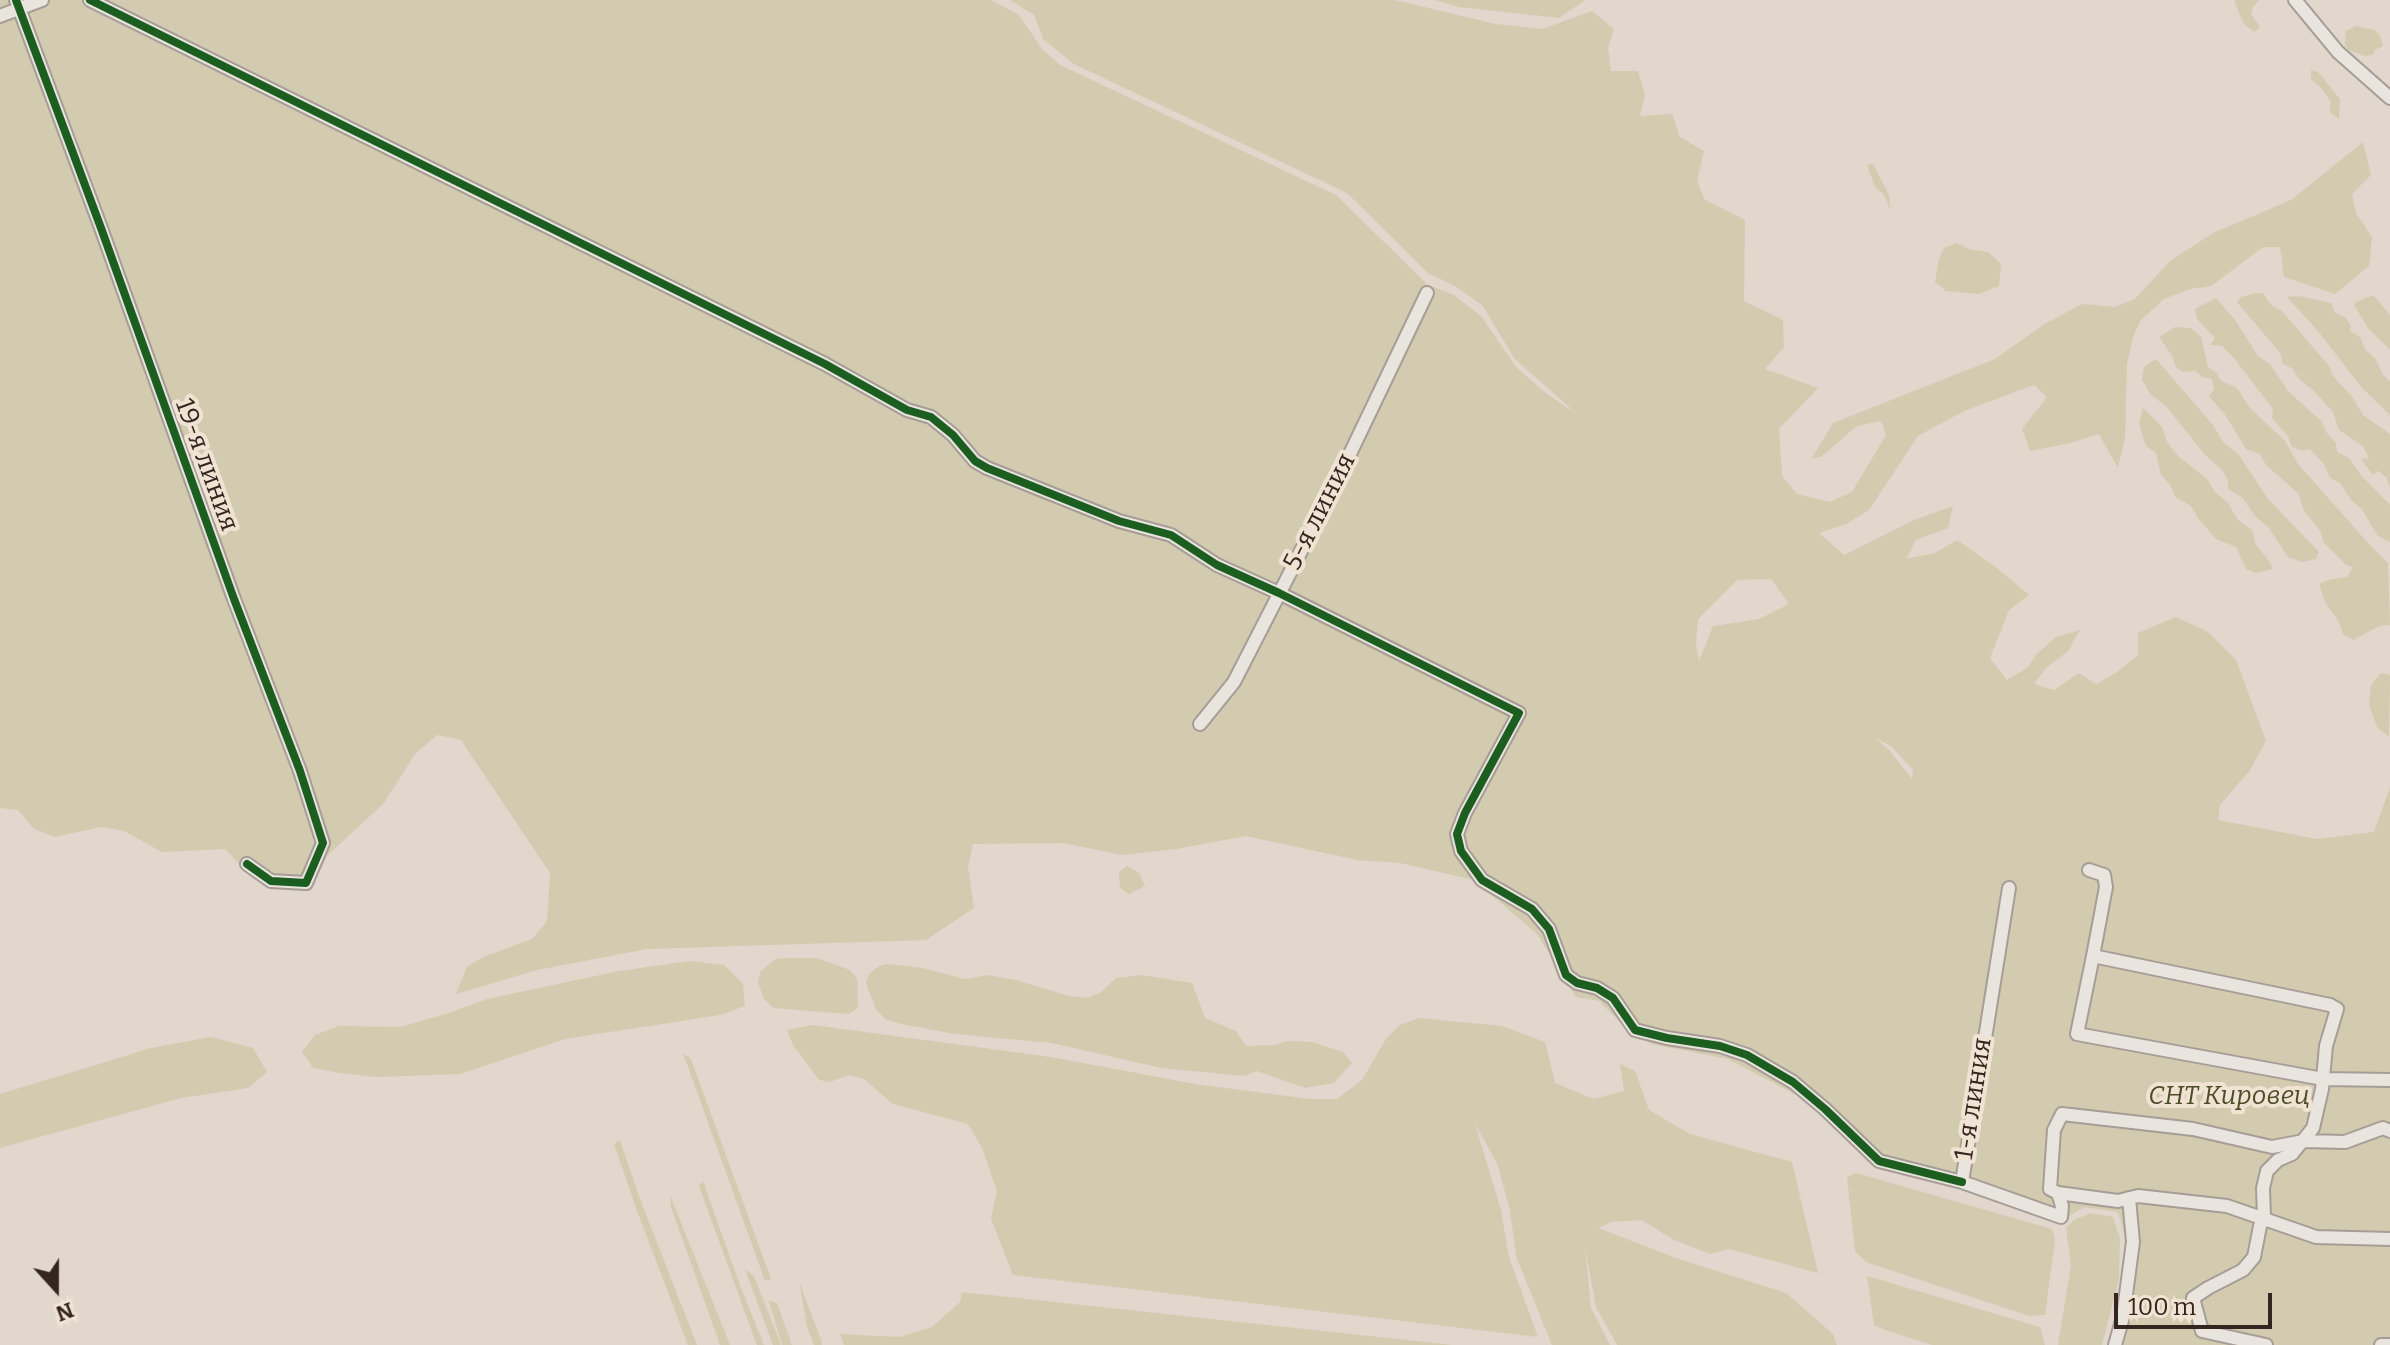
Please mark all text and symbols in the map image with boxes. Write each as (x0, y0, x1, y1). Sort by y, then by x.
street label: 19-я линия (168, 395, 244, 535)
street label: 5-я линия (1277, 448, 1363, 576)
street label: 1-я линия (1949, 1036, 1999, 1162)
park label: СНТ Кировец (2148, 1081, 2310, 1113)
north arrow (16, 1249, 96, 1329)
scale bar (2118, 1277, 2276, 1327)
text: 100 m (2128, 1293, 2196, 1321)
text: N (52, 1296, 78, 1328)

